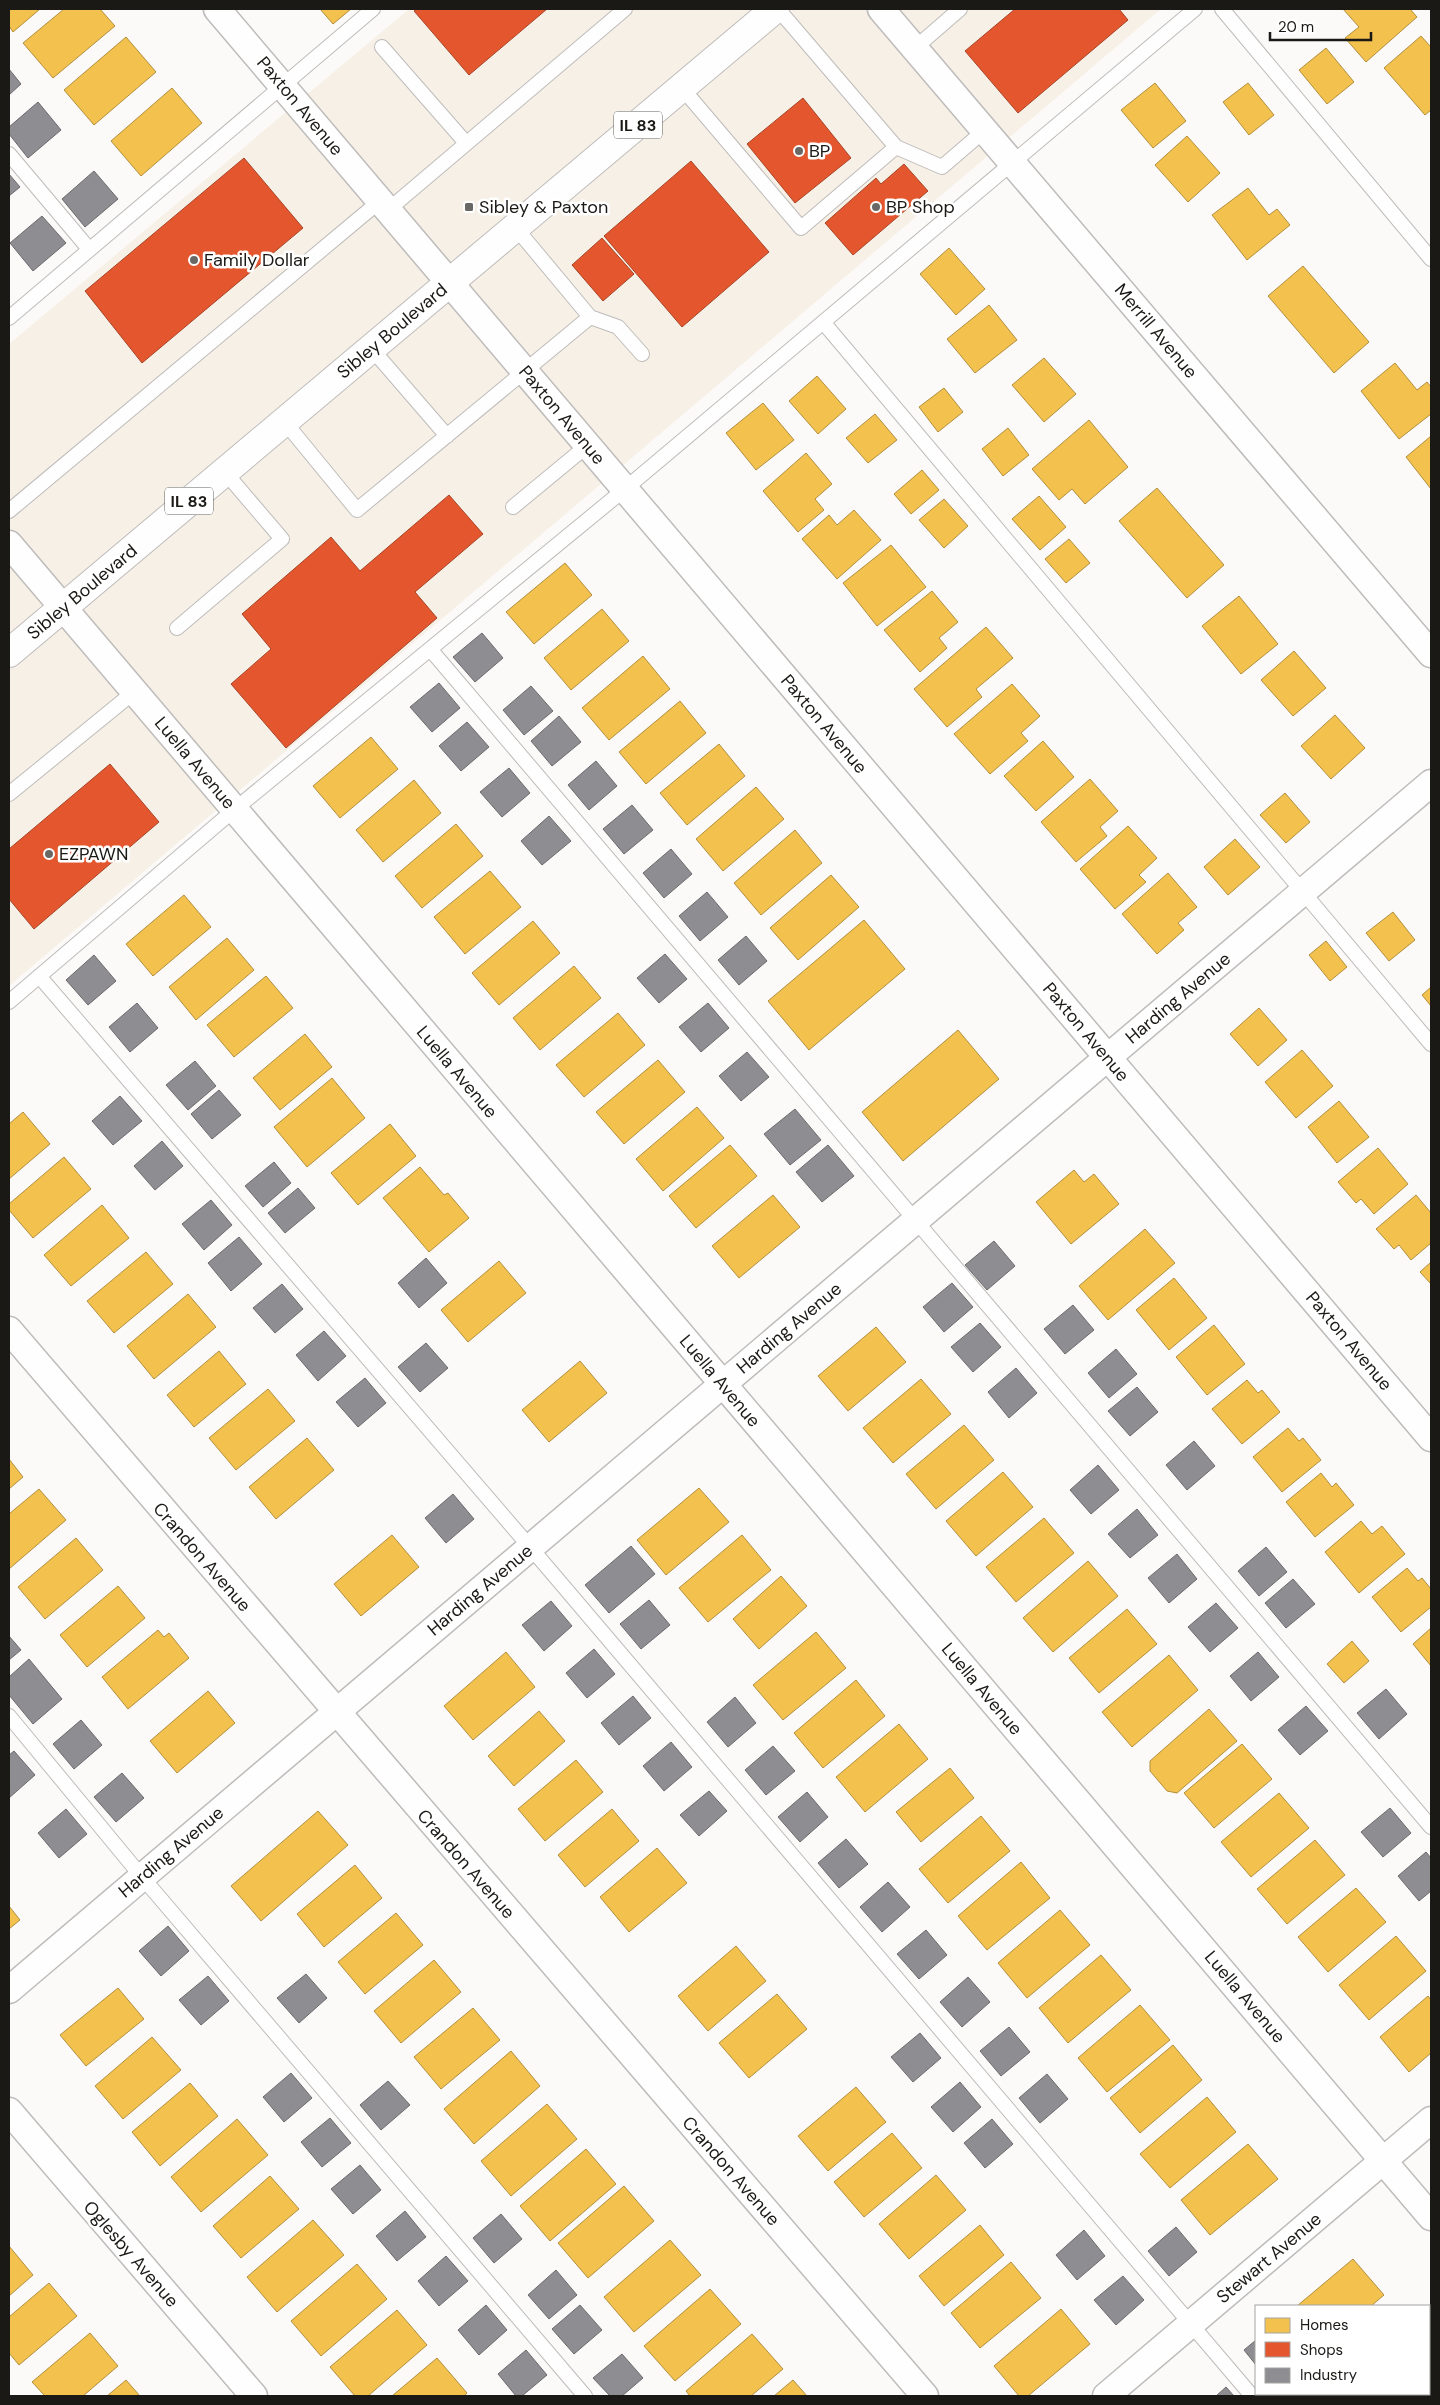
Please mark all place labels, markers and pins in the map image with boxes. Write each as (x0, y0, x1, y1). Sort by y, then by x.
place label: BP (809, 139, 830, 163)
marker: BP (793, 145, 805, 157)
place label: Sibley & Paxton (479, 195, 608, 219)
place label: BP Shop (886, 195, 955, 219)
marker: Sibley & Paxton (463, 201, 475, 213)
marker: BP Shop (870, 201, 882, 213)
place label: Family Dollar (204, 248, 310, 272)
marker: Family Dollar (188, 254, 200, 266)
place label: EZPAWN (59, 842, 128, 866)
marker: EZPAWN (43, 848, 55, 860)

